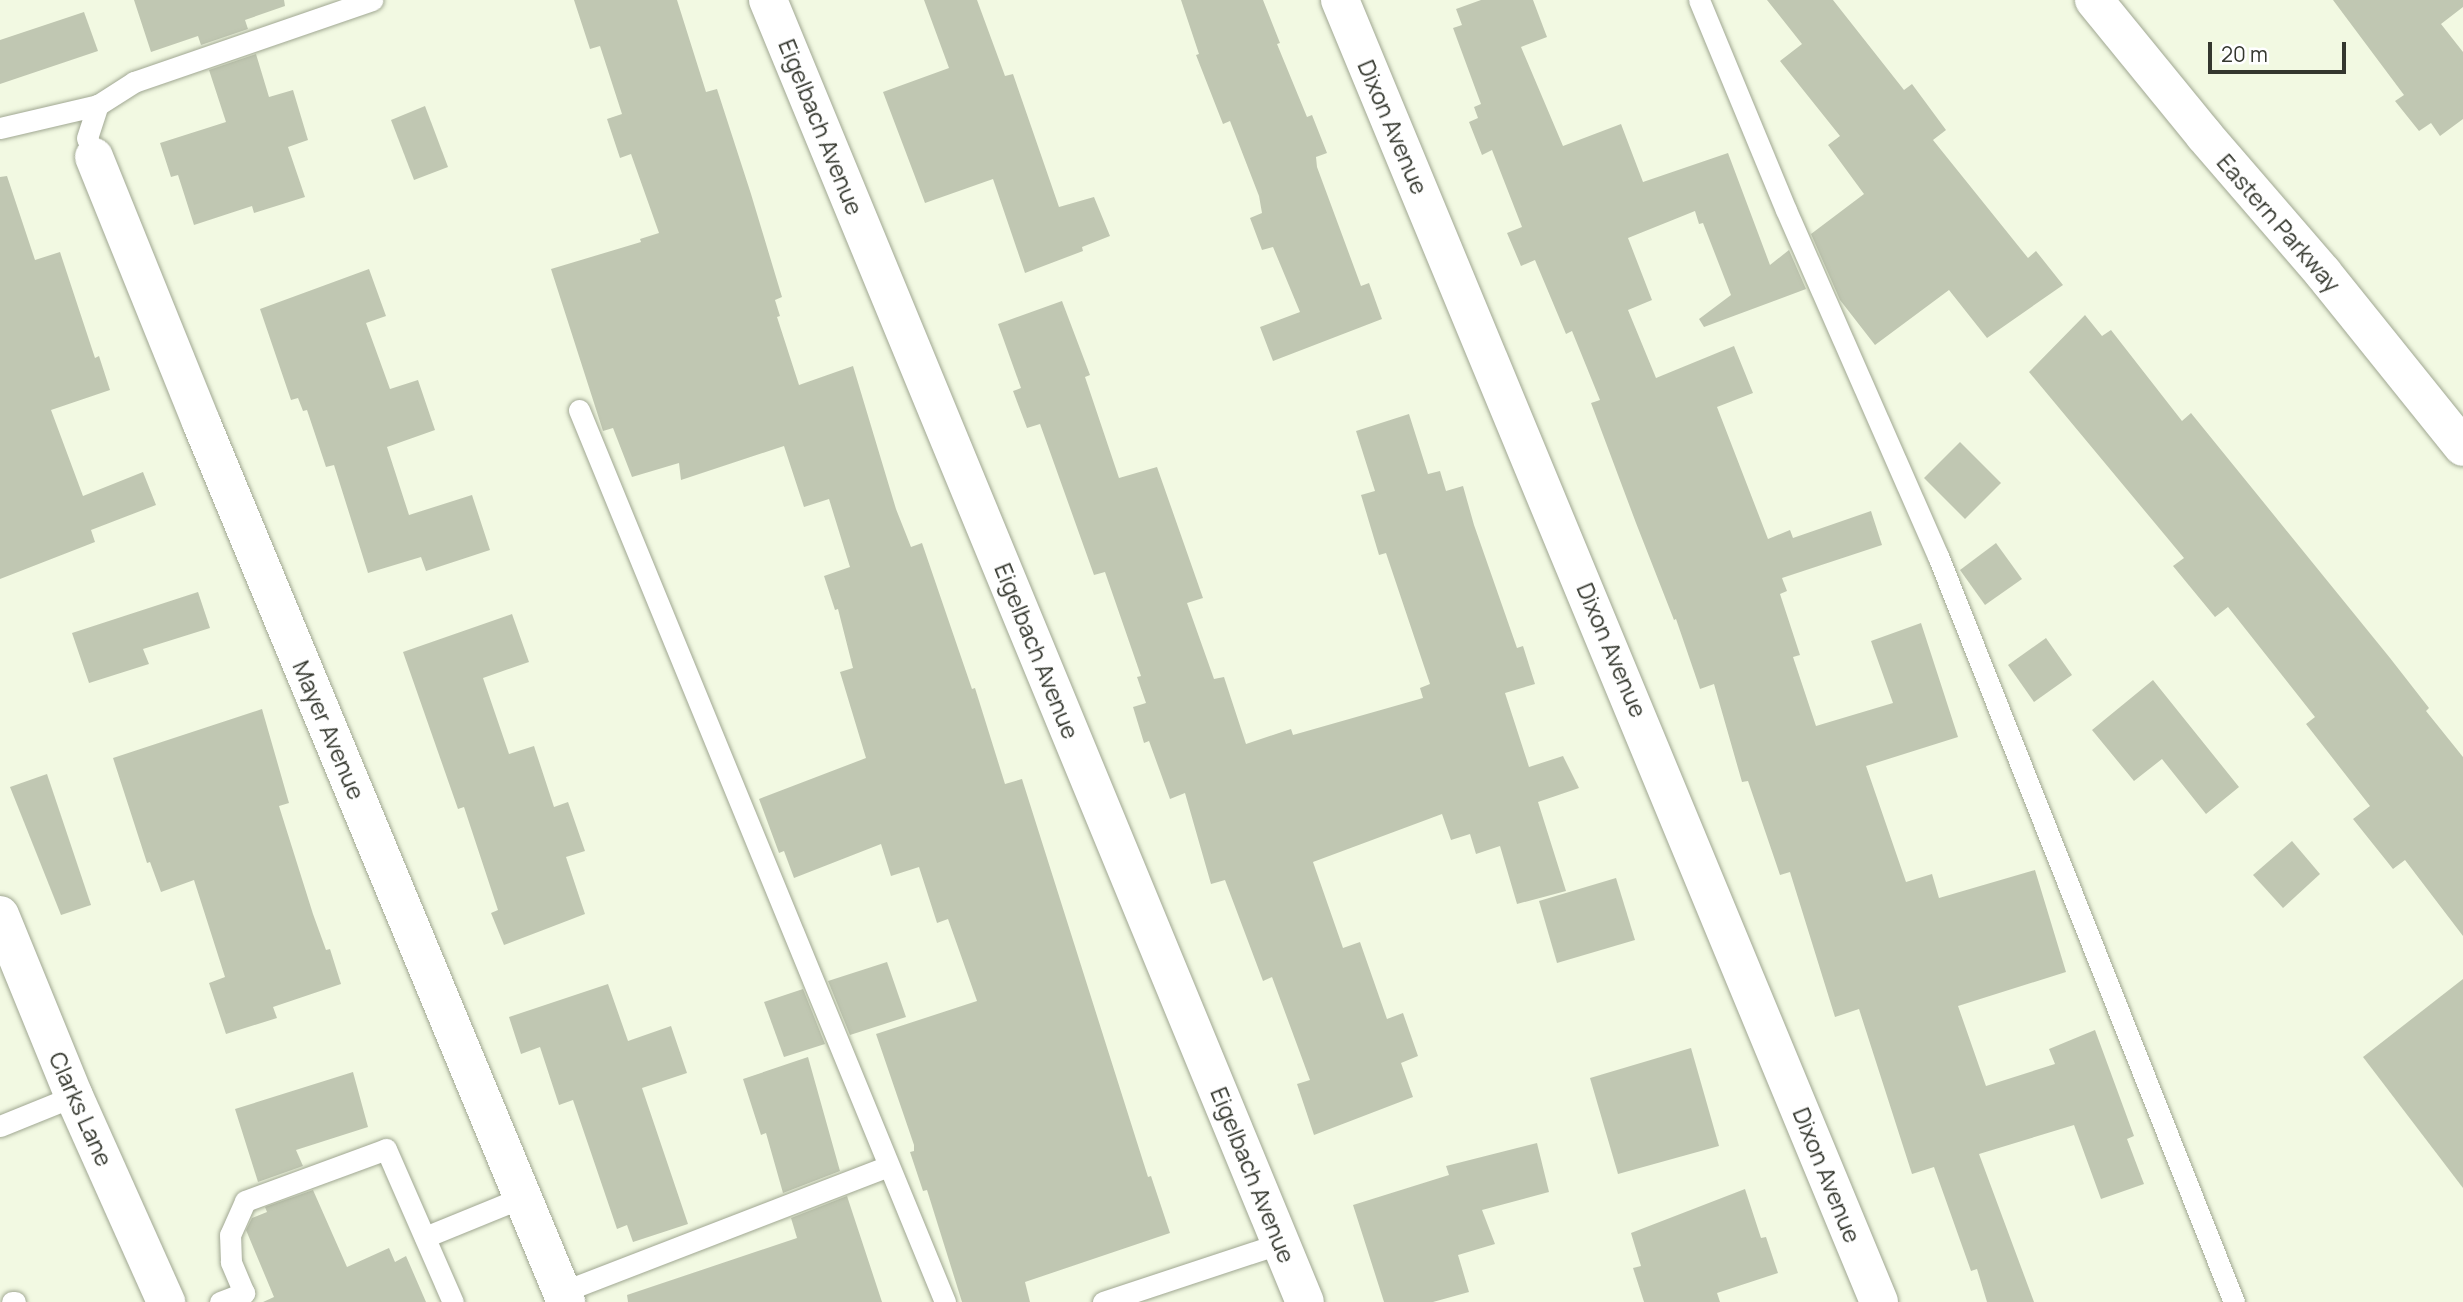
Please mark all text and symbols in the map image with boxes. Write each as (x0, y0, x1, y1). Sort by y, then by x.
scale bar (2211, 28, 2349, 72)
street label: Eigelbach Avenue (773, 35, 869, 219)
text: 20 m (2221, 40, 2268, 68)
street label: Dixon Avenue (1352, 56, 1434, 198)
street label: Eastern Parkway (2212, 148, 2346, 298)
street label: Eigelbach Avenue (989, 559, 1085, 743)
street label: Dixon Avenue (1571, 579, 1653, 721)
street label: Mayer Avenue (287, 656, 371, 804)
street label: Clarks Lane (44, 1048, 118, 1170)
street label: Eigelbach Avenue (1205, 1083, 1301, 1267)
street label: Dixon Avenue (1787, 1103, 1867, 1247)

